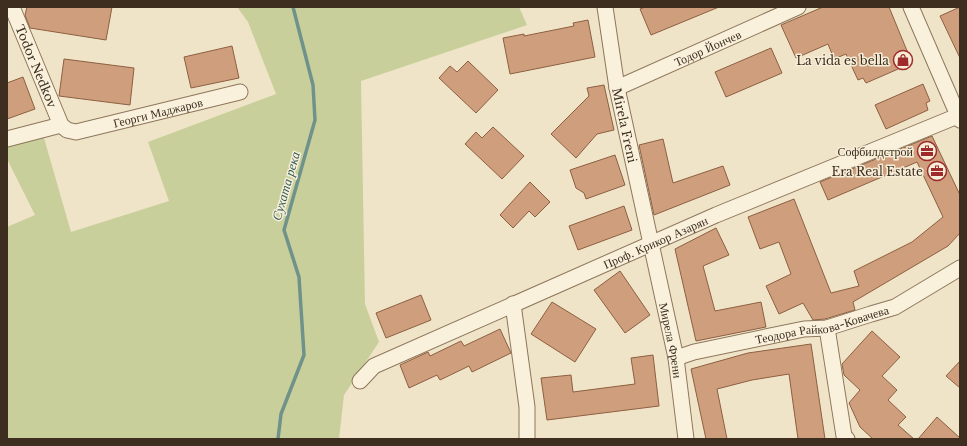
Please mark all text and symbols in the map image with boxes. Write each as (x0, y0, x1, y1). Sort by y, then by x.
street label: Todor Nedkov (13, 22, 61, 110)
street label: Тодор Йончев (672, 26, 743, 69)
shop icon: La vida es bella (892, 49, 914, 71)
place label: La vida es bella (796, 53, 889, 68)
street label: Mirela Freni (610, 86, 641, 164)
street label: Георги Маджаров (112, 94, 204, 130)
office icon: Софбилдстрой (916, 140, 938, 162)
place label: Софбилдстрой (837, 144, 914, 159)
water label: Сухата река (268, 149, 304, 222)
office icon: Era Real Estate (926, 160, 948, 182)
place label: Era Real Estate (832, 164, 923, 179)
street label: Проф. Крикор Азарян (601, 212, 710, 271)
street label: Мирела Френи (657, 301, 686, 380)
street label: Теодора Райкова-Ковачева (754, 302, 891, 347)

